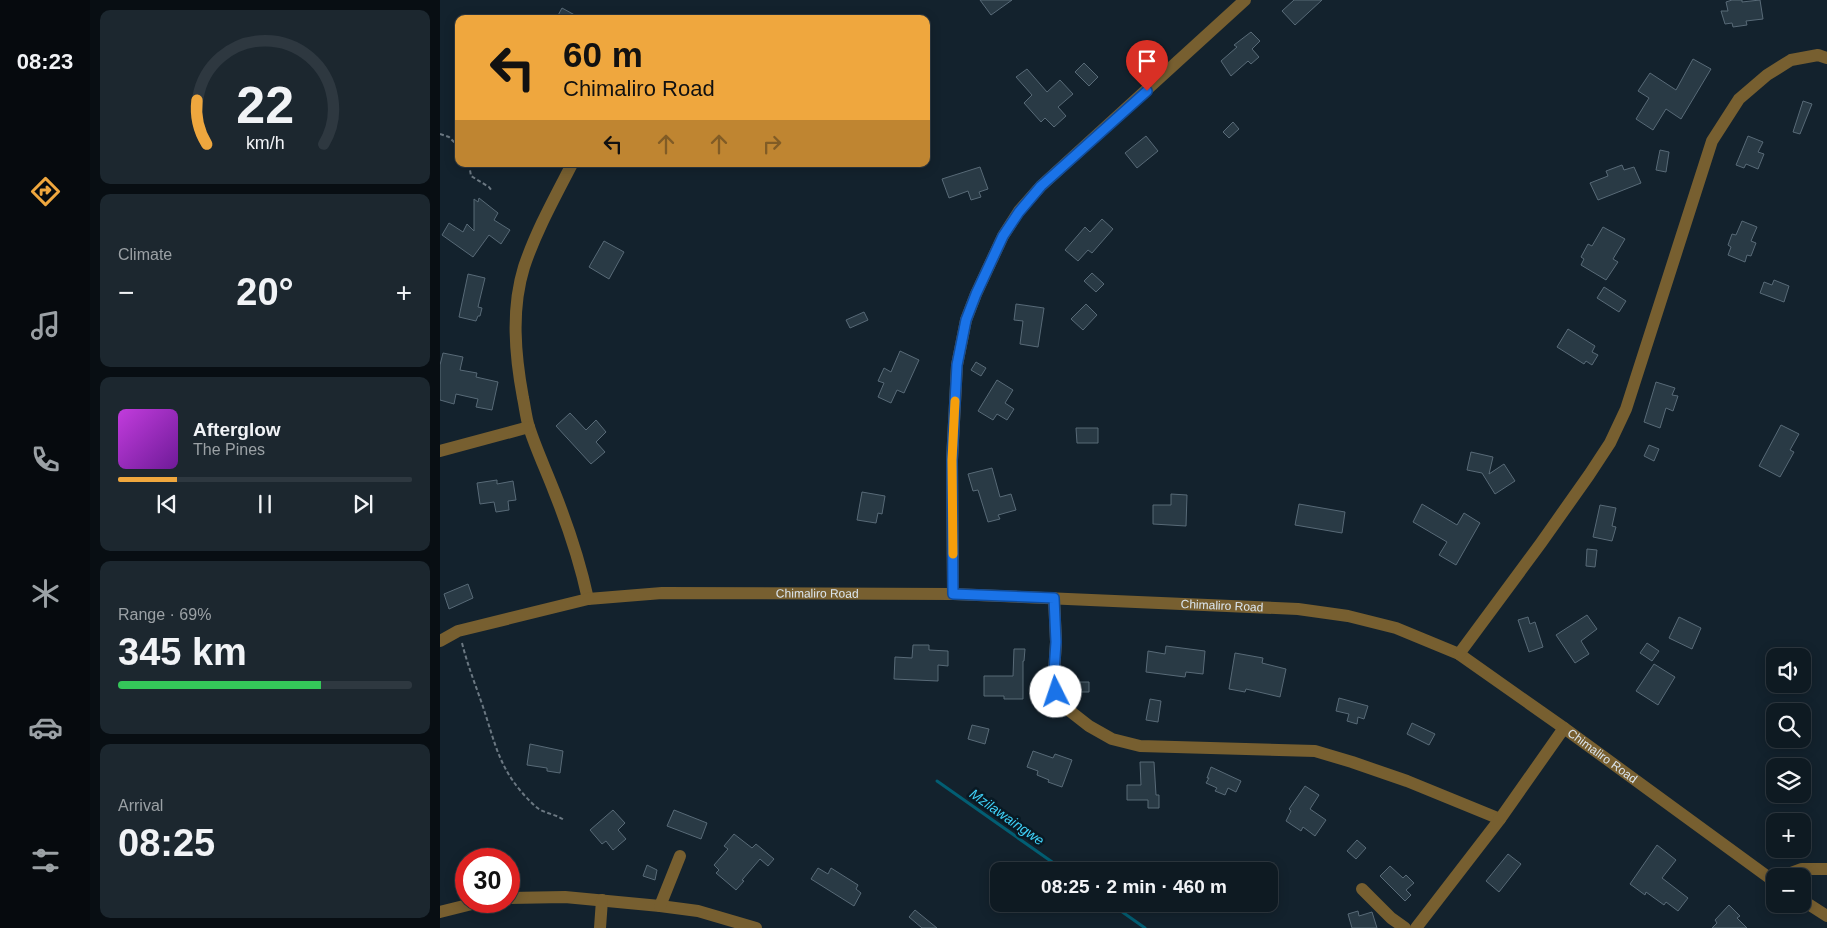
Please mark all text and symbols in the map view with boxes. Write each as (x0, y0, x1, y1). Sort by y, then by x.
icon: left (480, 35, 545, 100)
text: 60 m (563, 35, 643, 74)
pin (1126, 40, 1168, 91)
icon: arrive (1133, 47, 1161, 75)
text: 08:23 (17, 49, 73, 74)
text: 22 (236, 76, 294, 134)
text: Chimaliro Road (563, 76, 715, 101)
icon: left (599, 130, 627, 158)
icon: ahead (652, 130, 680, 158)
icon: ahead (705, 130, 733, 158)
icon: right (758, 130, 786, 158)
text: km/h (246, 133, 284, 153)
icon: directions (28, 174, 63, 209)
text: Climate (118, 246, 172, 263)
text: 20° (236, 271, 294, 313)
text: − (118, 277, 134, 308)
text: + (396, 277, 412, 308)
icon: music (28, 308, 63, 343)
text: Afterglow (193, 419, 281, 440)
text: The Pines (193, 441, 265, 458)
icon: phone (28, 442, 63, 477)
icon: previous (153, 490, 181, 518)
icon: pause (251, 490, 279, 518)
icon: next (349, 490, 377, 518)
icon: climate (28, 576, 63, 611)
street label: Chimaliro Road (776, 586, 859, 601)
street label: Chimaliro Road (1180, 597, 1264, 614)
text: Range · 69% (118, 606, 211, 623)
text: 345 km (118, 631, 247, 673)
map controls (1766, 648, 1811, 913)
button: sound (1766, 648, 1811, 693)
position arrow (1029, 665, 1081, 717)
button: search (1766, 703, 1811, 748)
icon: car (28, 710, 63, 745)
street label: Chimaliro Road (1565, 726, 1640, 786)
button: layers (1766, 758, 1811, 803)
water label: Mzilawaingwe (967, 785, 1047, 849)
text: Arrival (118, 797, 163, 814)
button: + (1766, 813, 1811, 858)
text: 08:25 (118, 822, 215, 864)
icon: filters (28, 843, 63, 878)
speed limit sign: 30 (455, 848, 520, 913)
button: − (1766, 868, 1811, 913)
text: 08:25 · 2 min · 460 m (1041, 876, 1227, 897)

